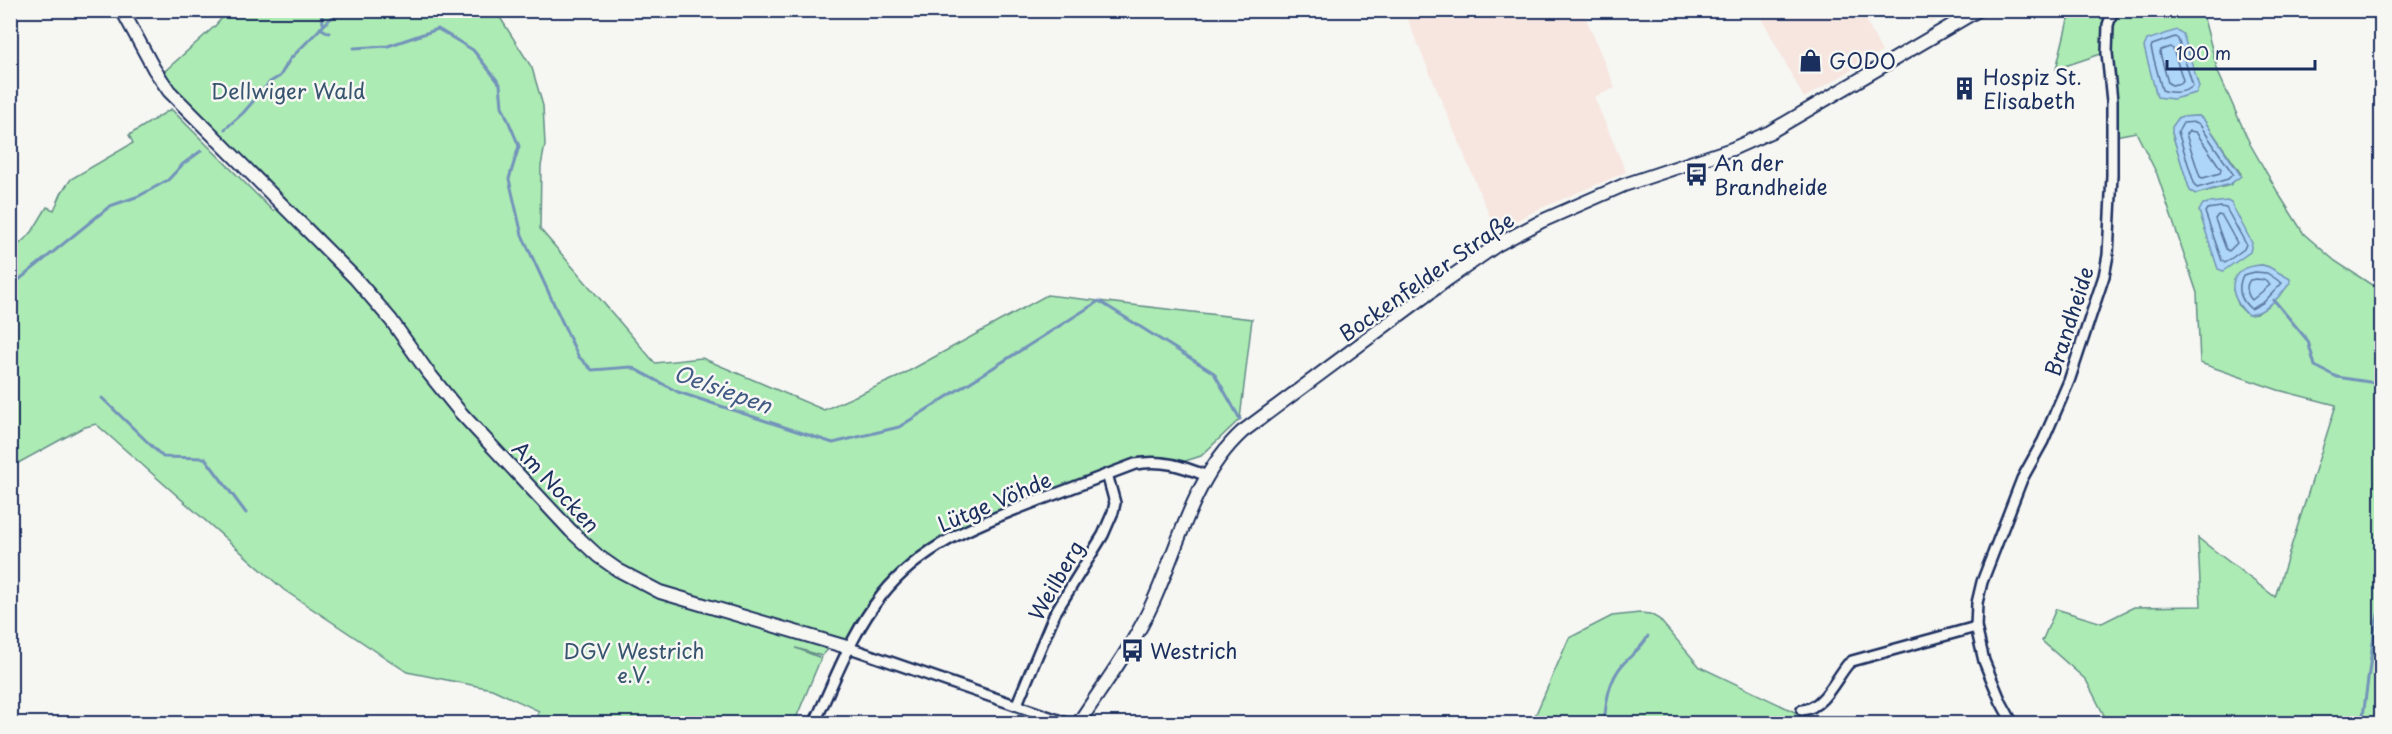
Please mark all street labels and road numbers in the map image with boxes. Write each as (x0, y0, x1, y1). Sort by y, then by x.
street label: Bockenfelder Straße (1332, 203, 1520, 349)
street label: Brandheide (2035, 262, 2101, 380)
street label: Am Nocken (506, 433, 608, 539)
street label: Lütge Vöhde (932, 463, 1056, 539)
street label: Weilberg (1019, 534, 1091, 626)

